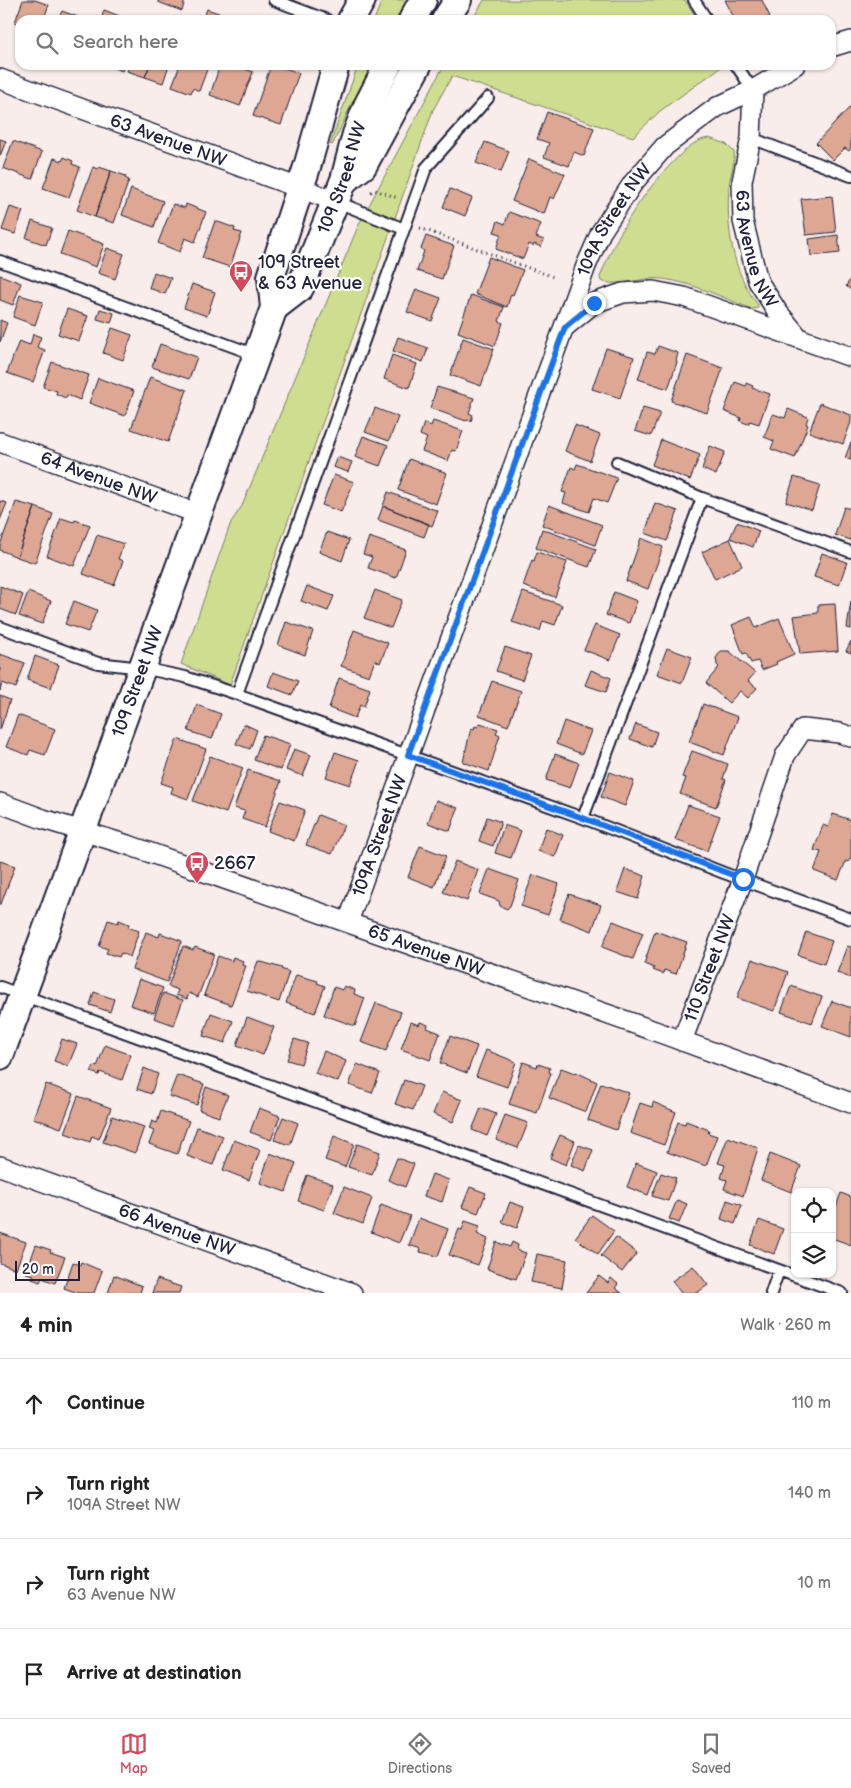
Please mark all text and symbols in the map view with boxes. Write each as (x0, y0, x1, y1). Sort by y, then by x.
search box (15, 15, 836, 70)
icon: search (33, 29, 61, 57)
text: Search here (73, 31, 178, 54)
street label: 63 Avenue NW (107, 109, 230, 171)
street label: 109 Street NW (313, 118, 371, 237)
street label: 109A Street NW (573, 159, 656, 279)
street label: 63 Avenue NW (732, 190, 783, 312)
place label: 109 Street & 63 Avenue (258, 252, 362, 294)
bus stop icon: 109 Street & 63 Avenue (228, 259, 254, 293)
route end (583, 292, 606, 315)
street label: 64 Avenue NW (38, 447, 160, 509)
street label: 109 Street NW (107, 622, 167, 740)
street label: 109A Street NW (348, 771, 411, 899)
bus stop icon: 2667 (184, 850, 210, 884)
place label: 2667 (214, 853, 256, 874)
route start (732, 868, 755, 891)
street label: 110 Street NW (680, 911, 740, 1025)
street label: 65 Avenue NW (365, 920, 488, 981)
map controls (791, 1188, 836, 1278)
button: locate (791, 1188, 836, 1233)
street label: 66 Avenue NW (116, 1199, 238, 1261)
button: layers (791, 1233, 836, 1278)
scale bar (15, 1258, 80, 1281)
text: 20 m (22, 1261, 54, 1278)
text: 4 min (20, 1313, 73, 1338)
text: Walk · 260 m (740, 1316, 831, 1335)
icon: ahead (20, 1390, 48, 1418)
text: Continue (67, 1392, 145, 1415)
text: 110 m (792, 1394, 831, 1413)
text: Turn right (67, 1473, 150, 1496)
icon: right (20, 1480, 48, 1508)
text: 140 m (788, 1484, 831, 1503)
text: 109A Street NW (67, 1496, 181, 1515)
text: Turn right (67, 1563, 150, 1586)
icon: right (20, 1570, 48, 1598)
text: 10 m (798, 1574, 831, 1593)
text: 63 Avenue NW (67, 1586, 176, 1605)
icon: arrive (20, 1660, 48, 1688)
text: Arrive at destination (67, 1662, 242, 1685)
tab: Map (120, 1730, 148, 1777)
tab: Directions (388, 1730, 452, 1777)
tab: Saved (692, 1730, 731, 1777)

